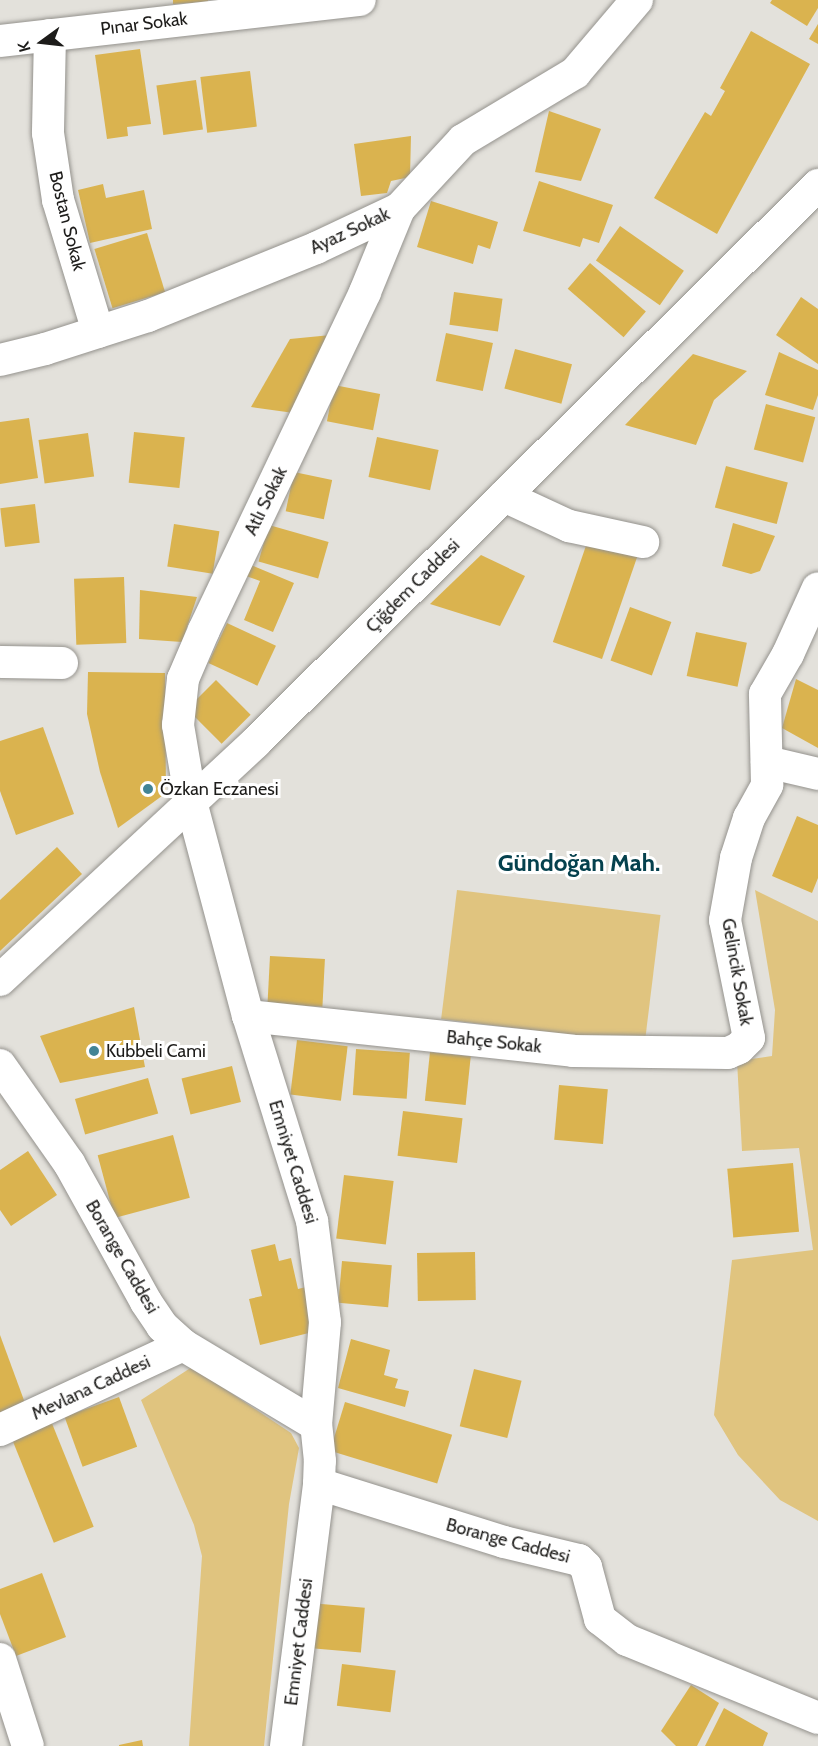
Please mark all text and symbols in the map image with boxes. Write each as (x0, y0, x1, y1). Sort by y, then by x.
street label: Pınar Sokak (99, 8, 189, 40)
north arrow (12, 12, 72, 72)
text: K (14, 39, 35, 54)
street label: Bostan Sokak (44, 169, 90, 273)
street label: Ayaz Sokak (307, 203, 393, 259)
street label: Atlı Sokak (240, 463, 292, 539)
street label: Çiğdem Caddesi (362, 535, 464, 637)
place label: Özkan Eczanesi (160, 778, 278, 800)
marker: Özkan Eczanesi (141, 782, 155, 796)
district label: Gündoğan Mah. (498, 849, 660, 877)
street label: Gelincik Sokak (717, 917, 757, 1027)
street label: Bahçe Sokak (445, 1026, 543, 1058)
place label: Kubbeli Cami (106, 1040, 206, 1062)
marker: Kubbeli Cami (87, 1044, 101, 1058)
street label: Emniyet Caddesi (264, 1098, 322, 1226)
street label: Borange Caddesi (81, 1196, 163, 1318)
street label: Mevlana Caddesi (28, 1351, 154, 1425)
street label: Borange Caddesi (444, 1514, 572, 1568)
street label: Emniyet Caddesi (280, 1577, 318, 1707)

